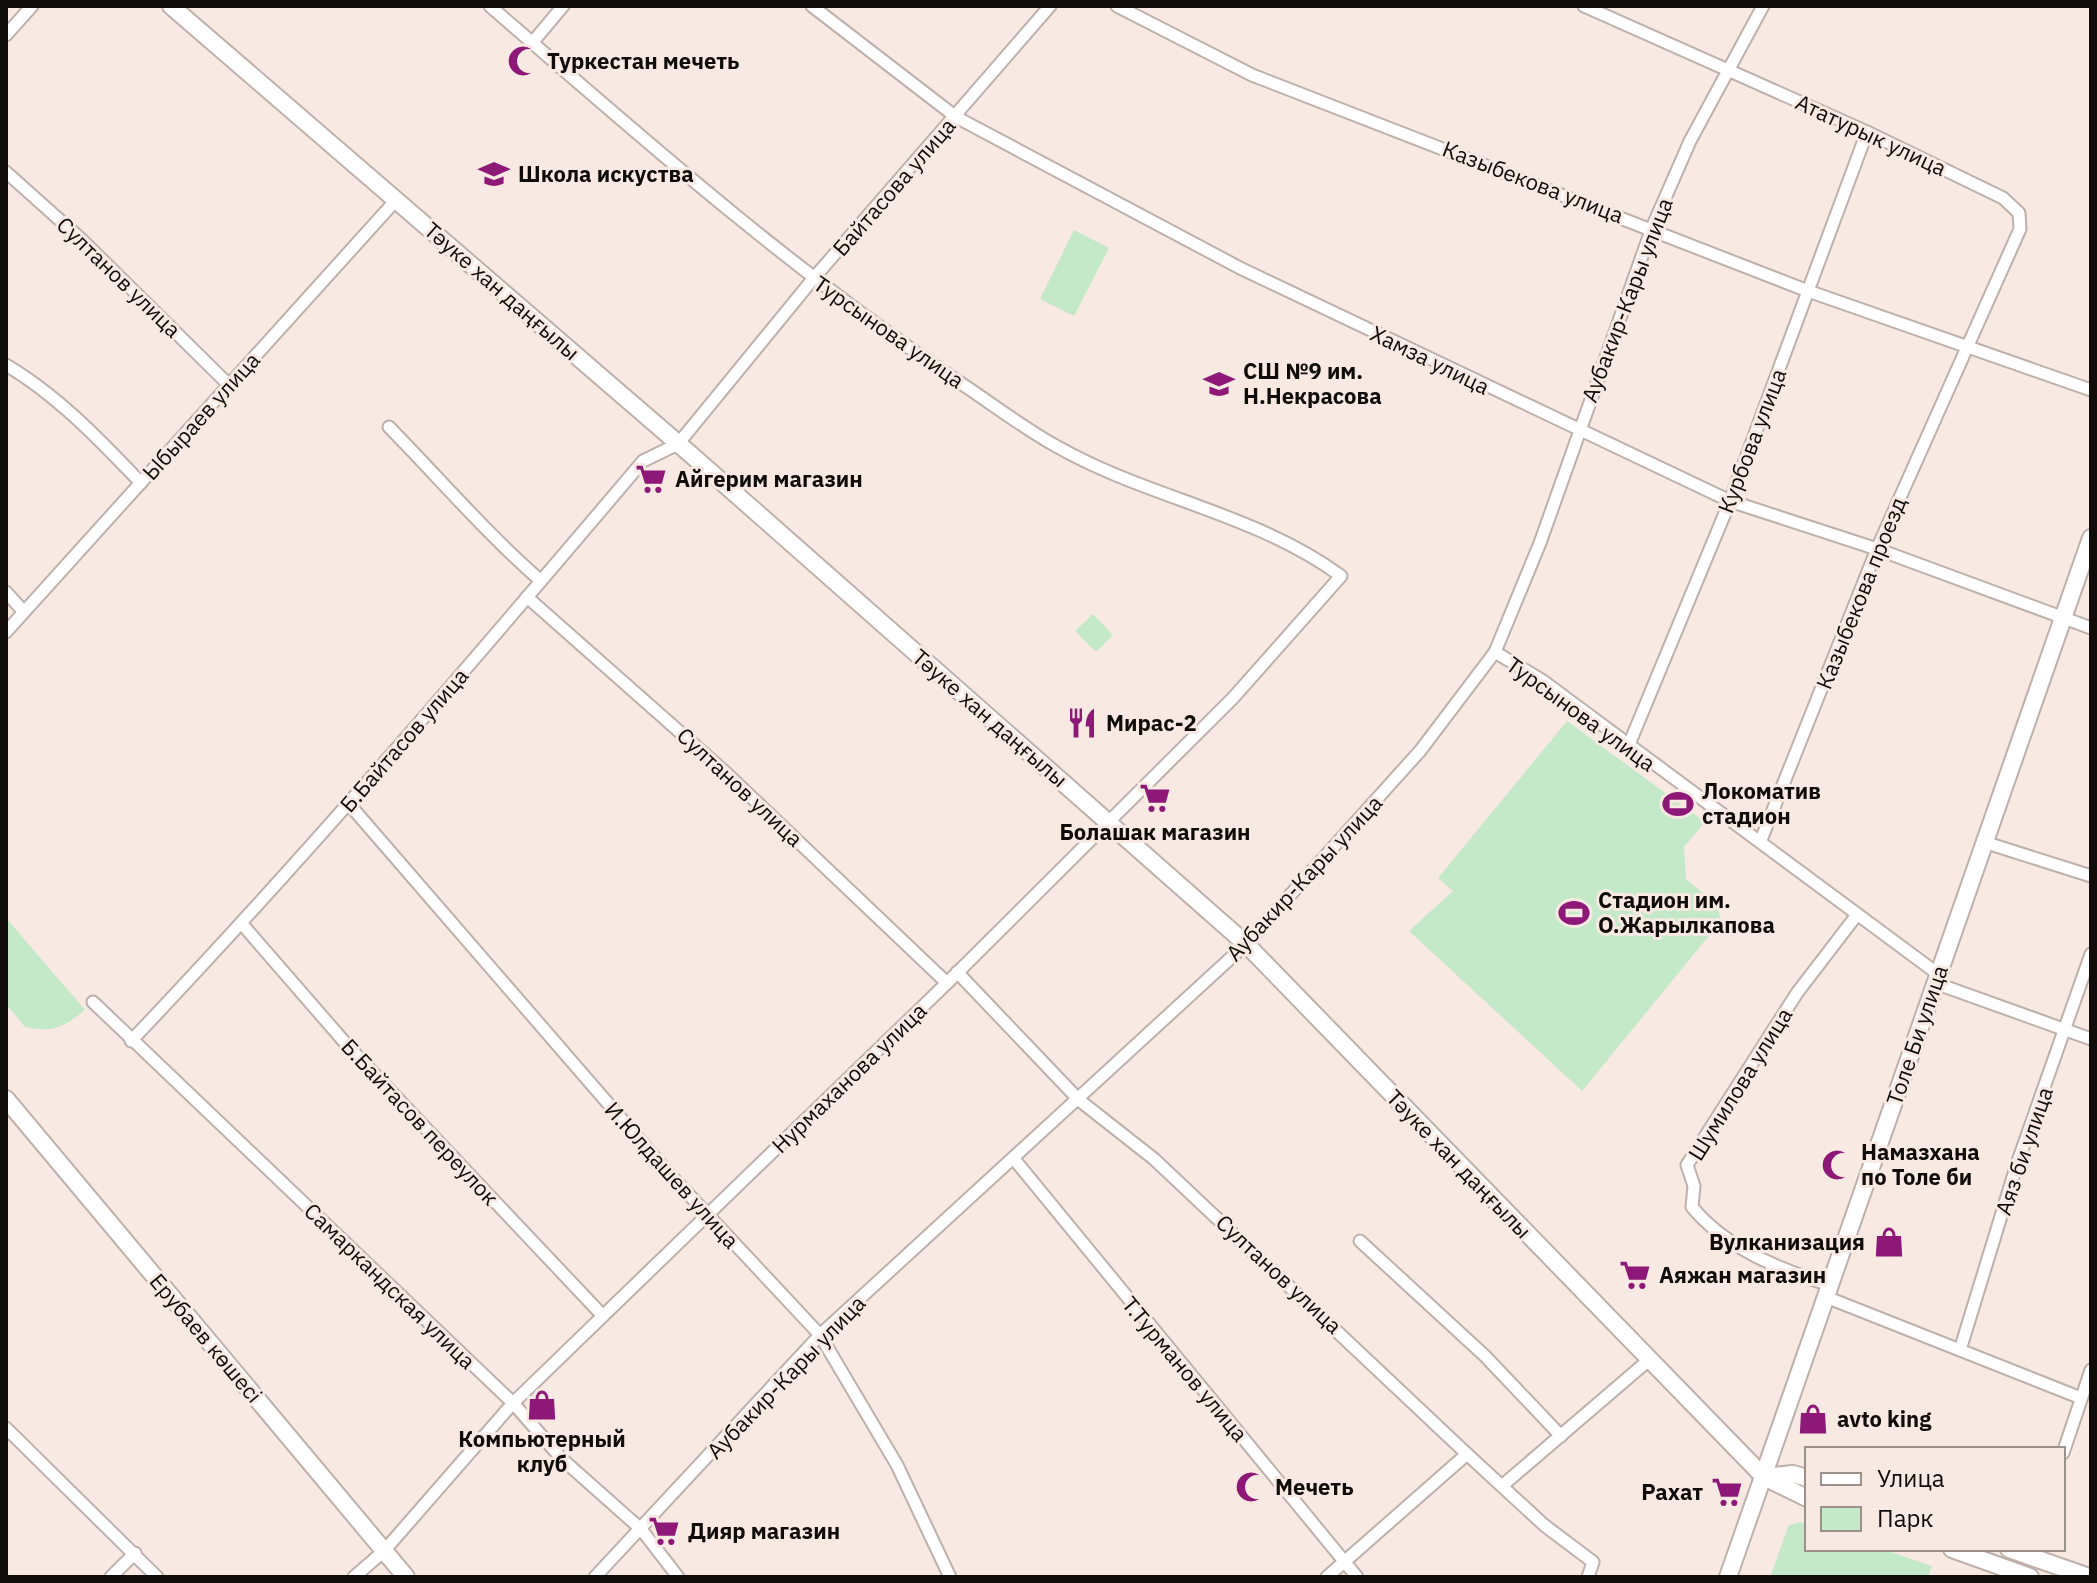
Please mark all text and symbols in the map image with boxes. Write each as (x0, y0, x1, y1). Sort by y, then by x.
mosque icon: Туркестан мечеть (506, 44, 540, 78)
place label: Туркестан мечеть (547, 46, 739, 75)
street label: Ататурык улица (1791, 87, 1951, 182)
street label: Байтасова улица (826, 111, 962, 262)
street label: Казыбекова улица (1438, 134, 1628, 230)
school or university icon: Школа искуства (477, 157, 511, 191)
place label: Школа искуства (518, 159, 694, 188)
street label: Аубакир-Кары улица (1574, 193, 1679, 406)
street label: Султанов улица (51, 210, 188, 344)
street label: Тәуке хан даңғылы (419, 215, 586, 366)
street label: Турсынова улица (808, 269, 971, 395)
street label: Хамза улица (1366, 318, 1495, 401)
street label: Ыбыраев улица (135, 345, 266, 486)
place label: СШ №9 им. Н.Некрасова (1243, 356, 1382, 410)
street label: Курбова улица (1711, 364, 1793, 517)
school or university icon: СШ №9 им. Н.Некрасова (1202, 367, 1236, 401)
supermarket icon: Айгерим магазин (634, 462, 668, 496)
place label: Айгерим магазин (675, 464, 863, 493)
street label: Казыбекова проезд (1809, 492, 1912, 693)
street label: Тәуке хан даңғылы (907, 642, 1074, 793)
street label: Турсынова улица (1501, 650, 1662, 778)
street label: Б.Байтасов улица (333, 661, 474, 818)
restaurant icon: Мирас-2 (1065, 706, 1099, 740)
place label: Мирас-2 (1106, 708, 1197, 737)
street label: Султанов улица (671, 721, 810, 853)
place label: Локоматив стадион (1702, 776, 1821, 830)
supermarket icon: Болашак магазин (1138, 781, 1172, 815)
sports icon: Локоматив стадион (1661, 787, 1695, 821)
street label: Аубакир-Кары улица (1219, 788, 1388, 967)
place label: Болашак магазин (1059, 817, 1251, 846)
place label: Стадион им. О.Жарылкапова (1598, 885, 1775, 939)
sports icon: Стадион им. О.Жарылкапова (1557, 896, 1591, 930)
street label: Толе Би улица (1879, 961, 1954, 1109)
street label: Нурмаханова улица (765, 996, 932, 1159)
street label: Шумилова улица (1681, 1002, 1798, 1166)
street label: Б.Байтасов переулок (335, 1032, 505, 1211)
street label: Тәуке хан даңғылы (1381, 1083, 1538, 1244)
street label: Аяз би улица (1988, 1083, 2059, 1219)
street label: И.Юлдашев улица (599, 1095, 746, 1254)
place label: Намазхана по Толе би (1861, 1137, 1980, 1191)
mosque icon: Намазхана по Толе би (1820, 1148, 1854, 1182)
street label: Самаркандская улица (298, 1196, 482, 1375)
street label: Султанов улица (1210, 1208, 1349, 1340)
shop icon: Вулканизация (1872, 1225, 1906, 1259)
place label: Вулканизация (1709, 1227, 1865, 1256)
supermarket icon: Аяжан магазин (1618, 1258, 1652, 1292)
place label: Аяжан магазин (1659, 1260, 1826, 1289)
street label: Ерубаев көшесі (144, 1267, 269, 1408)
street label: Аубакир-Кары улица (700, 1288, 872, 1465)
street label: Т.Турманов улица (1116, 1290, 1255, 1448)
shop icon: Компьютерный клуб (525, 1388, 559, 1422)
shop icon: avto king (1796, 1402, 1830, 1436)
place label: avto king (1837, 1404, 1932, 1433)
place label: Компьютерный клуб (458, 1424, 626, 1478)
legend (1805, 1447, 2065, 1551)
text: Улица (1877, 1462, 1945, 1494)
mosque icon: Мечеть (1234, 1470, 1268, 1504)
place label: Мечеть (1275, 1472, 1354, 1501)
supermarket icon: Рахат (1710, 1475, 1744, 1509)
place label: Рахат (1641, 1477, 1703, 1506)
text: Парк (1877, 1502, 1934, 1534)
supermarket icon: Дияр магазин (647, 1514, 681, 1548)
place label: Дияр магазин (688, 1516, 840, 1545)

